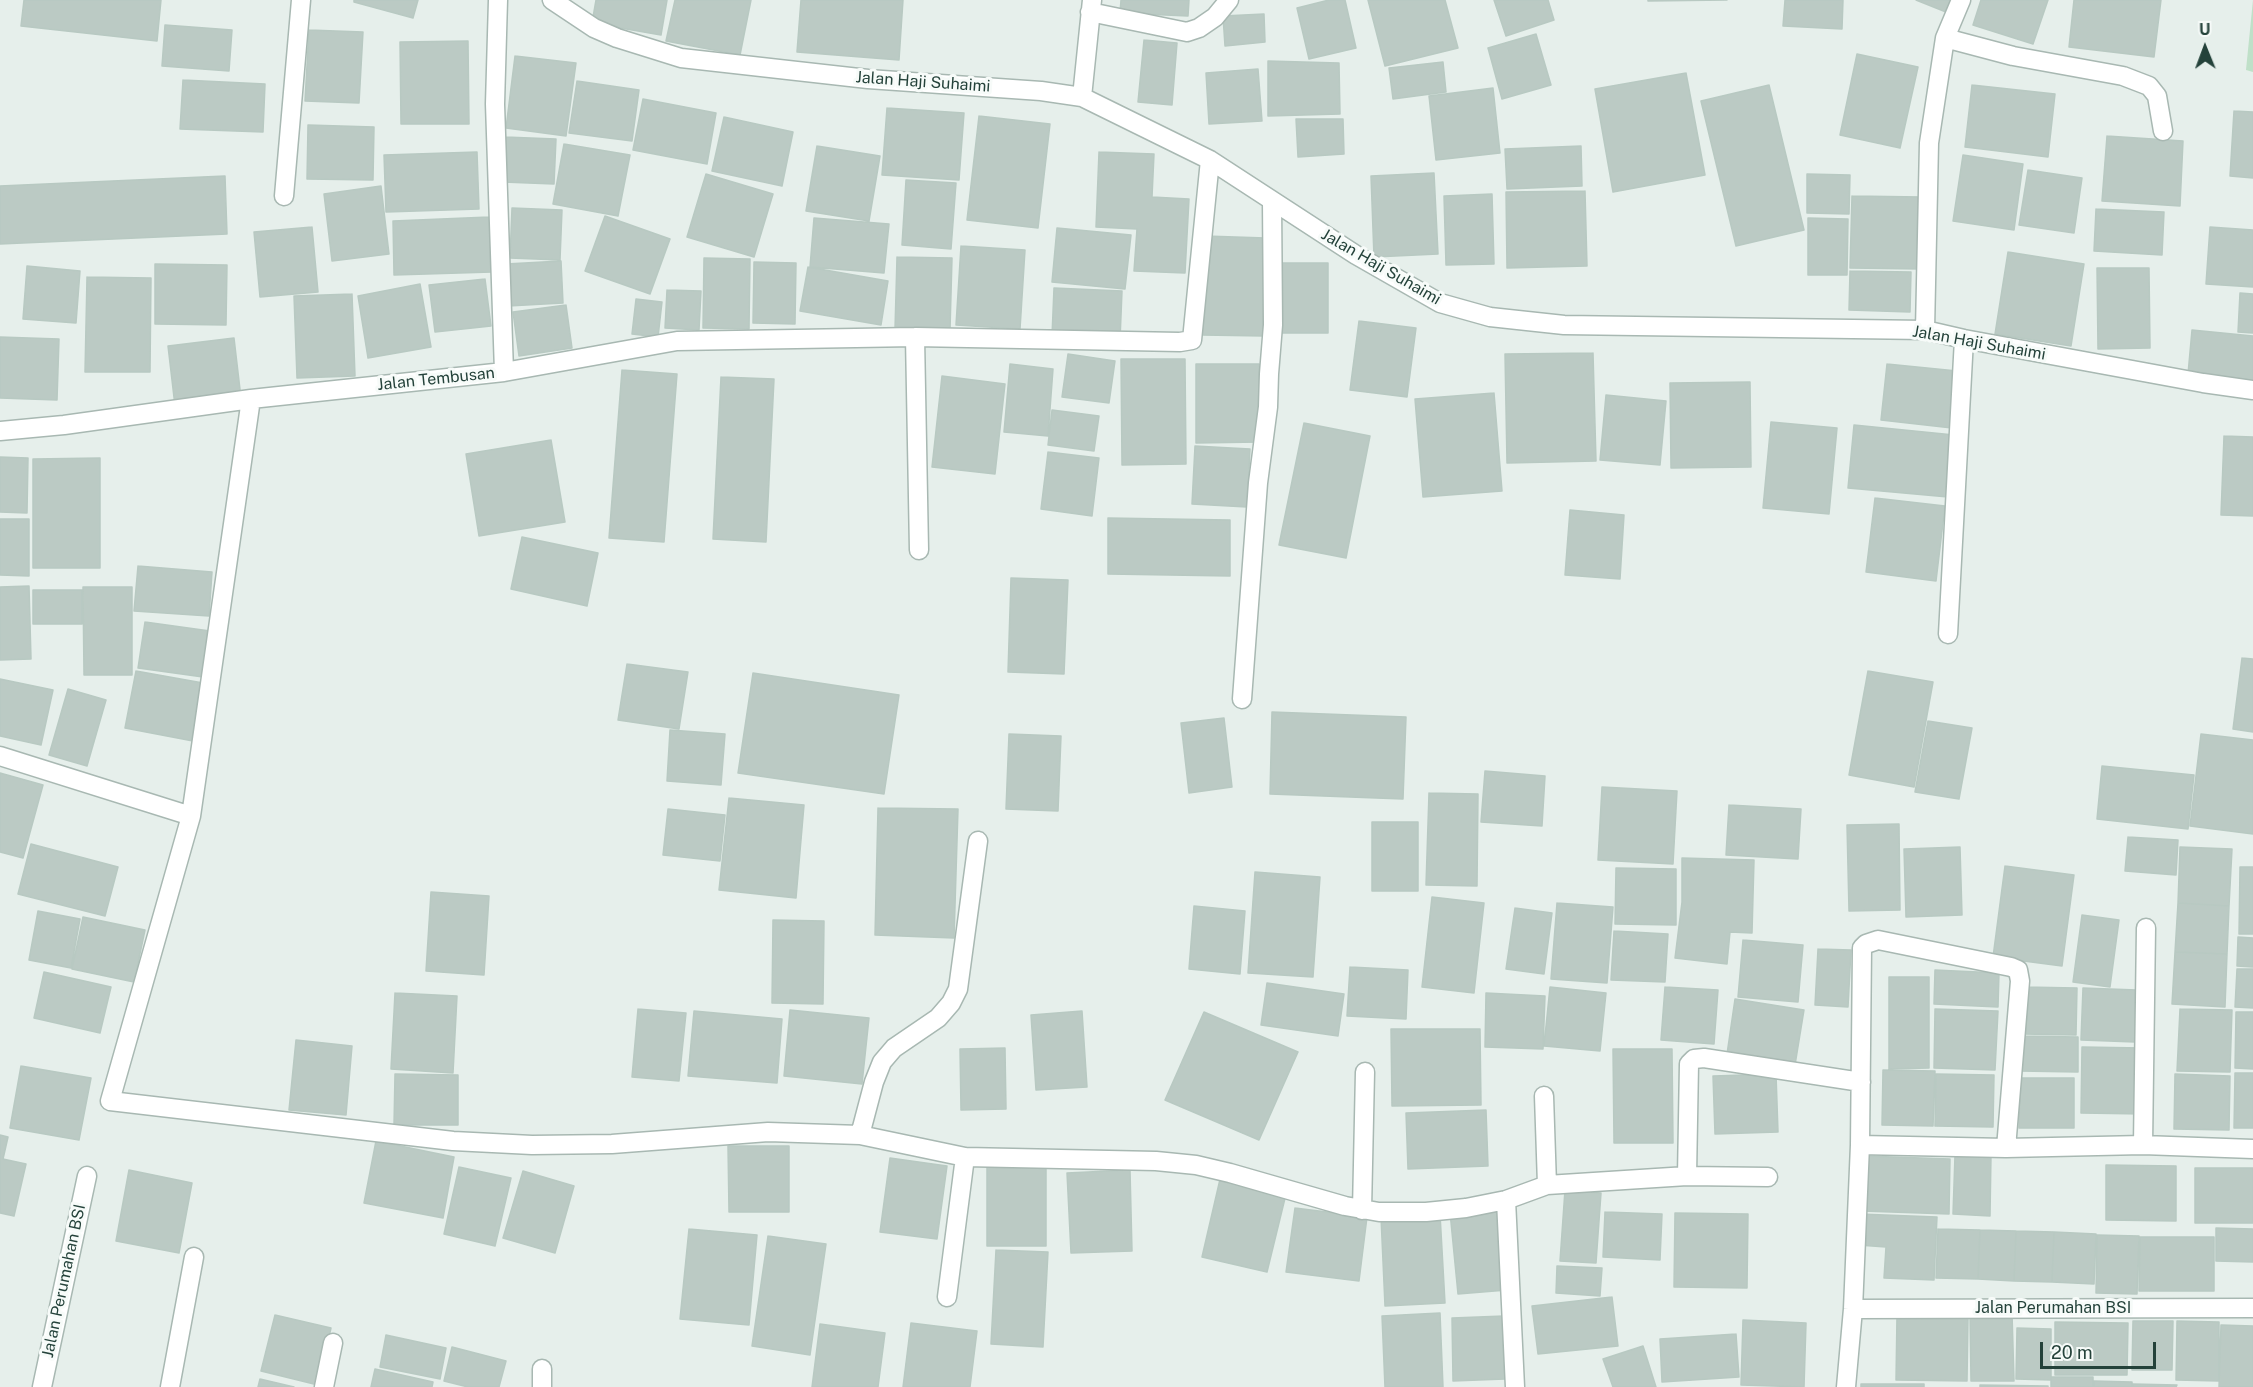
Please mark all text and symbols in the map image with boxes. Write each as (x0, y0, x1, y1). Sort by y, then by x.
north arrow (2175, 18, 2235, 78)
text: U (2199, 20, 2211, 39)
street label: Jalan Haji Suhaimi (855, 68, 991, 96)
street label: Jalan Haji Suhaimi (1318, 225, 1444, 309)
street label: Jalan Haji Suhaimi (1911, 322, 2047, 364)
street label: Jalan Tembusan (376, 363, 496, 395)
street label: Jalan Perumahan BSI (38, 1203, 90, 1359)
street label: Jalan Perumahan BSI (1975, 1298, 2131, 1318)
scale bar (2043, 1330, 2158, 1368)
text: 20 m (2051, 1342, 2093, 1363)

